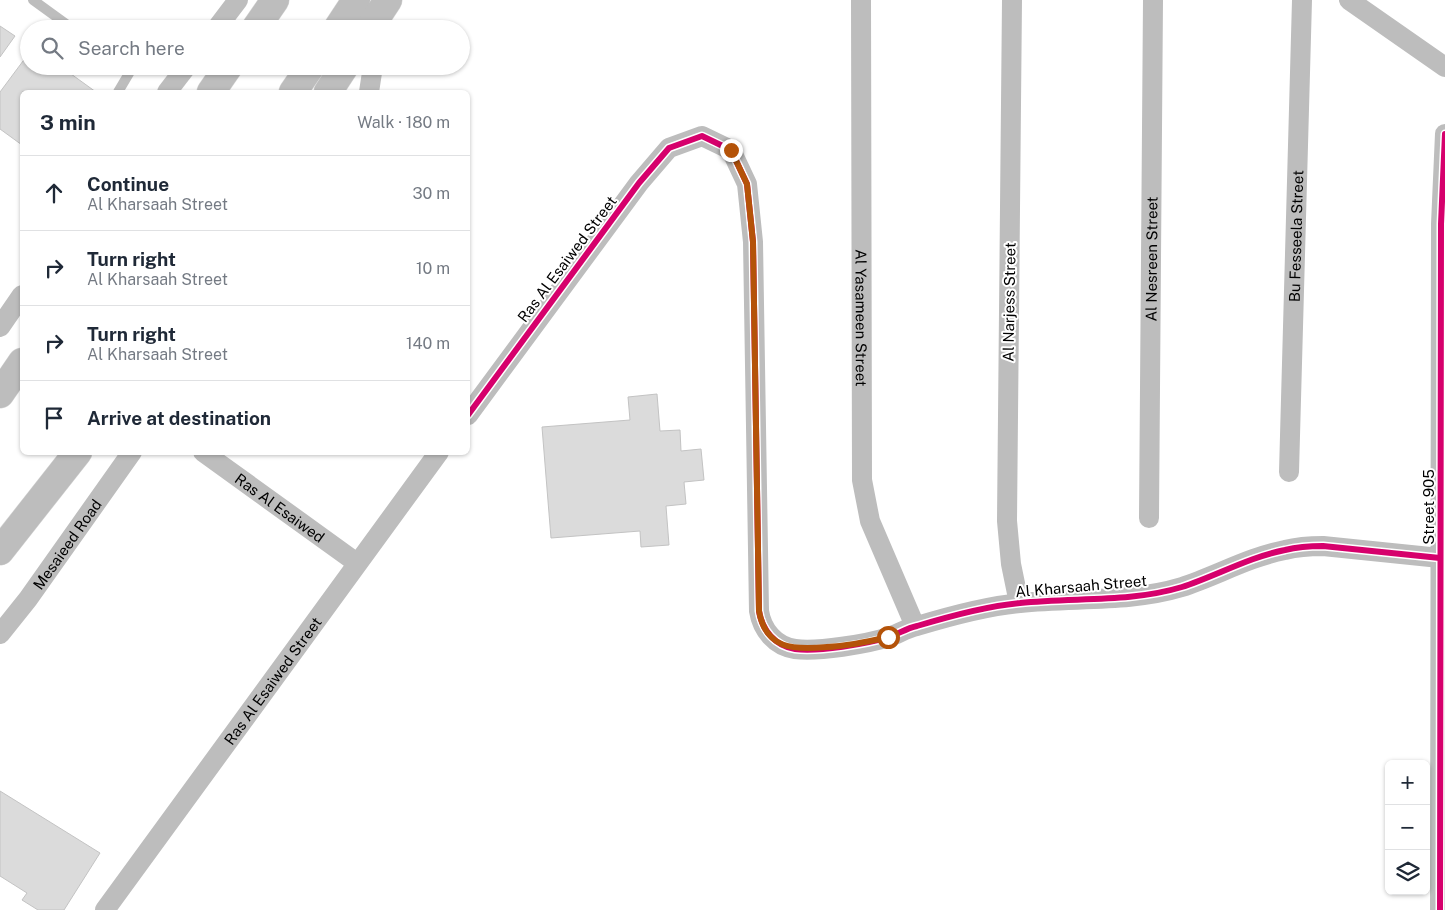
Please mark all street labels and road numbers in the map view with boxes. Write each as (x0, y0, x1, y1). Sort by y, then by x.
street label: Bu Fesseela Street (1285, 170, 1306, 302)
street label: Ras Al Esaiwed Street (514, 192, 620, 325)
street label: Al Nesreen Street (1142, 196, 1160, 322)
street label: Al Narjess Street (999, 242, 1019, 362)
street label: Al Yasameen Street (853, 249, 870, 387)
street label: Street 905 (1420, 469, 1437, 545)
street label: Ras Al Esaiwed (232, 470, 328, 545)
street label: Mesaieed Road (29, 496, 104, 593)
street label: Al Kharsaah Street (1014, 572, 1148, 600)
street label: Ras Al Esaiwed Street (220, 613, 325, 748)

